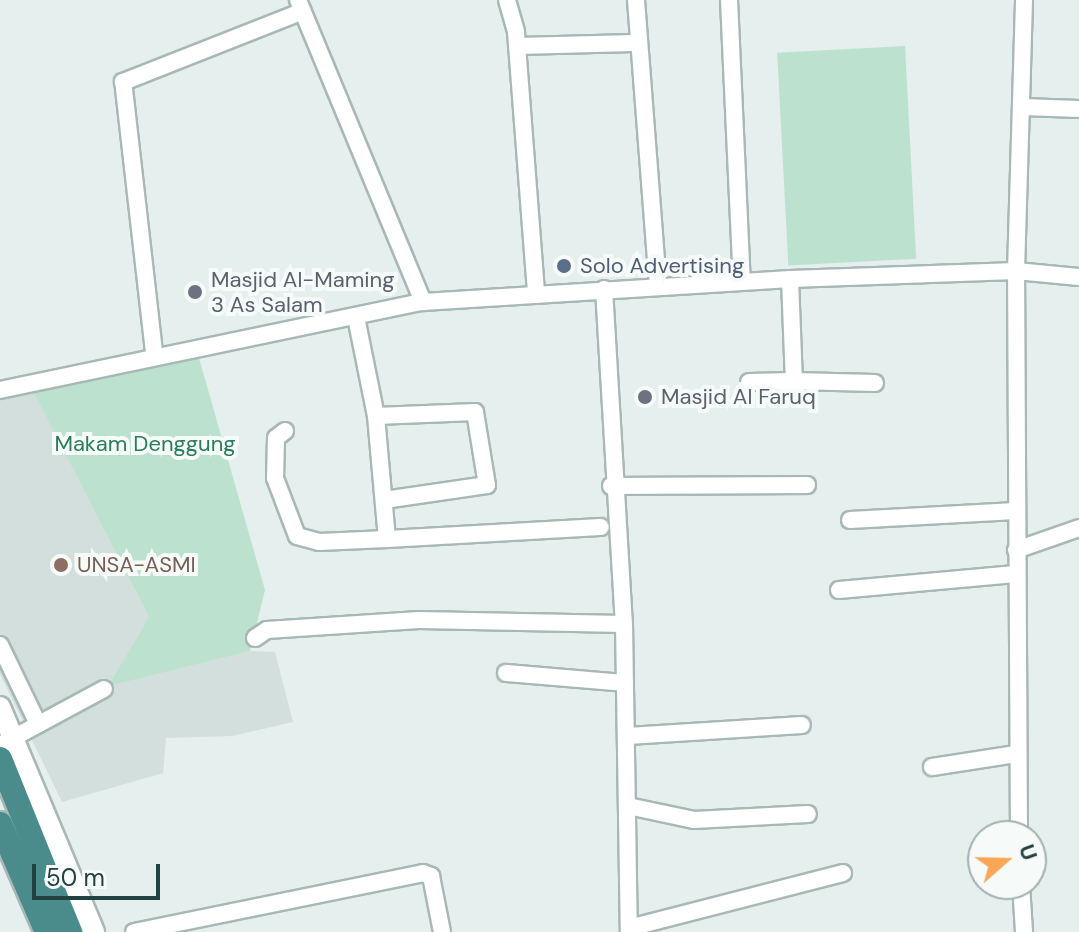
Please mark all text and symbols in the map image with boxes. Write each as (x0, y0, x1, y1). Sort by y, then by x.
place label: Solo Advertising (580, 253, 744, 279)
marker: Solo Advertising (555, 257, 573, 275)
place label: Masjid Al-Maming 3 As Salam (211, 266, 394, 318)
marker: Masjid Al-Maming 3 As Salam (186, 283, 204, 301)
place label: Masjid Al Faruq (661, 384, 816, 410)
marker: Masjid Al Faruq (636, 388, 654, 406)
park label: Makam Denggung (54, 431, 236, 457)
place label: UNSA-ASMI (77, 552, 196, 578)
marker: UNSA-ASMI (52, 556, 70, 574)
north arrow (967, 820, 1047, 900)
text: U (1012, 840, 1044, 864)
scale bar (36, 848, 164, 898)
text: 50 m (46, 862, 105, 893)

